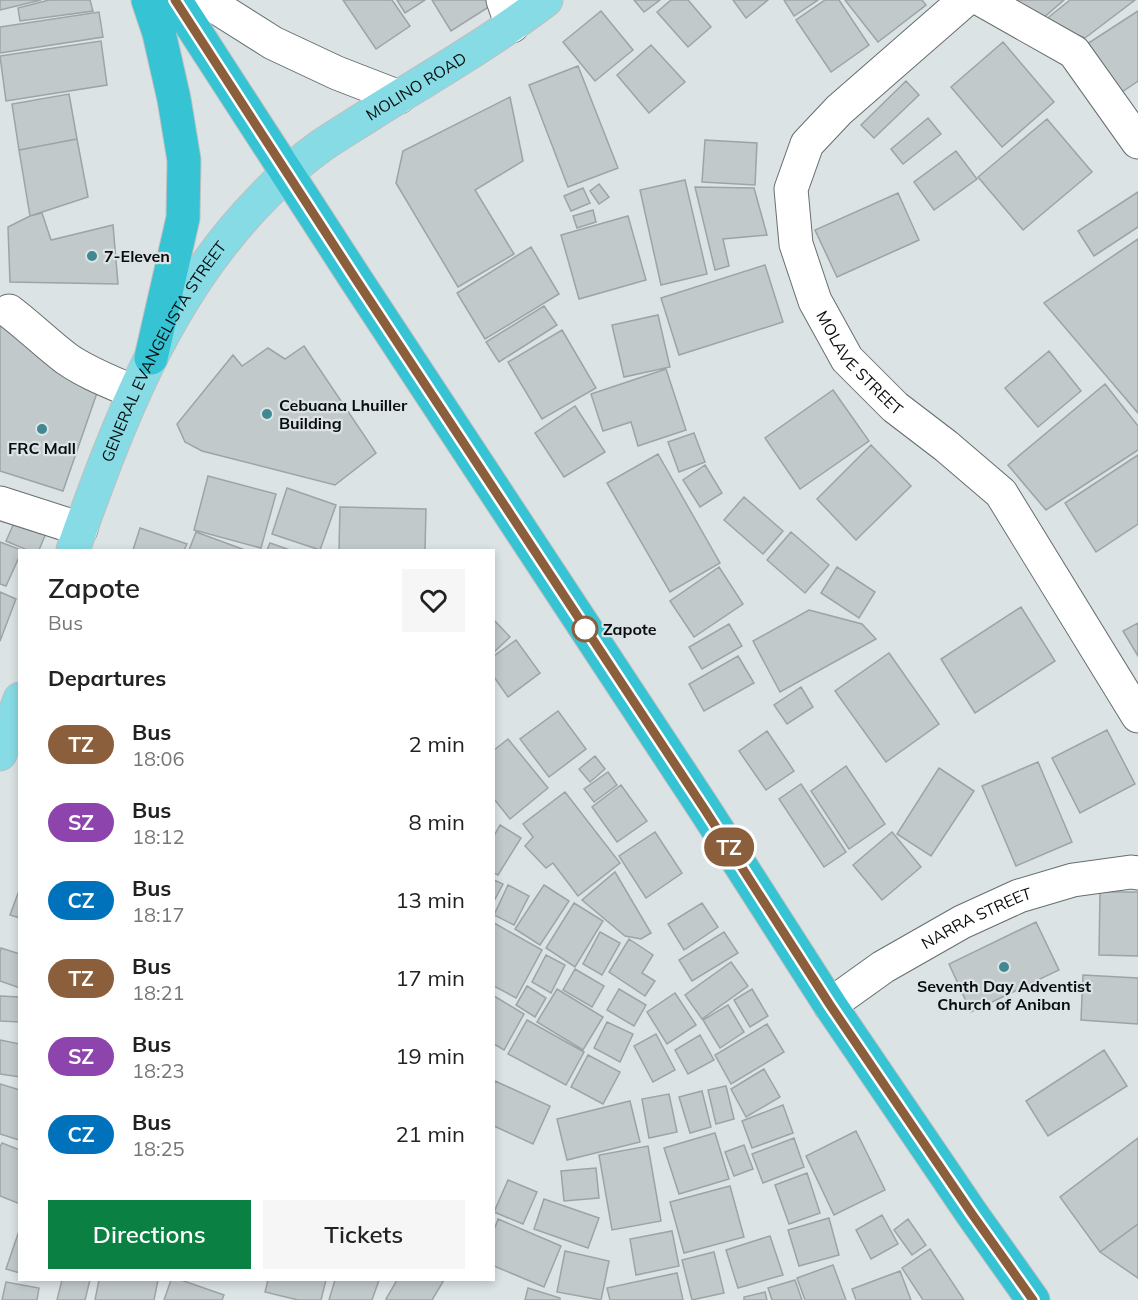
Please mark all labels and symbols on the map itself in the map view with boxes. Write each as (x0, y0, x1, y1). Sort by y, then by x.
street label: MOLINO ROAD (362, 48, 470, 125)
street label: GENERAL EVANGELISTA STREET (97, 237, 231, 465)
place label: 7-Eleven (104, 246, 170, 266)
marker: 7-Eleven (85, 249, 99, 263)
street label: MOLAVE STREET (812, 307, 907, 420)
place label: Cebuana Lhuiller Building (279, 395, 408, 433)
marker: Cebuana Lhuiller Building (260, 407, 274, 421)
marker: FRC Mall (35, 422, 49, 436)
place label: FRC Mall (8, 438, 76, 458)
marker: Zapote (572, 616, 598, 642)
place label: Zapote (603, 619, 657, 639)
line badge: TZ (702, 828, 756, 866)
street label: NARRA STREET (918, 883, 1034, 953)
marker: Seventh Day Adventist Church of Aniban (997, 960, 1011, 974)
place label: Seventh Day Adventist Church of Aniban (917, 976, 1091, 1014)

